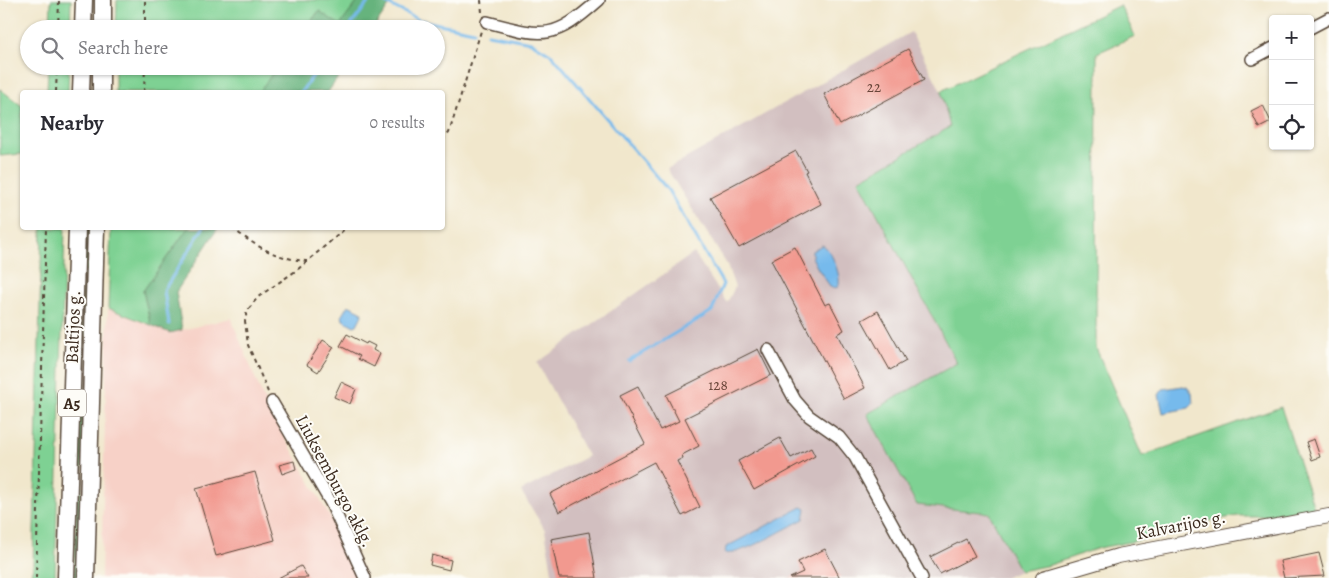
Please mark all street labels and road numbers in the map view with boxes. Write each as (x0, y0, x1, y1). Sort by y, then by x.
street label: Baltijos g. (60, 290, 86, 364)
road number: A5 (58, 389, 86, 416)
street label: Liuksemburgo aklg. (290, 411, 380, 551)
street label: Kalvarijos g. (1134, 505, 1228, 545)

